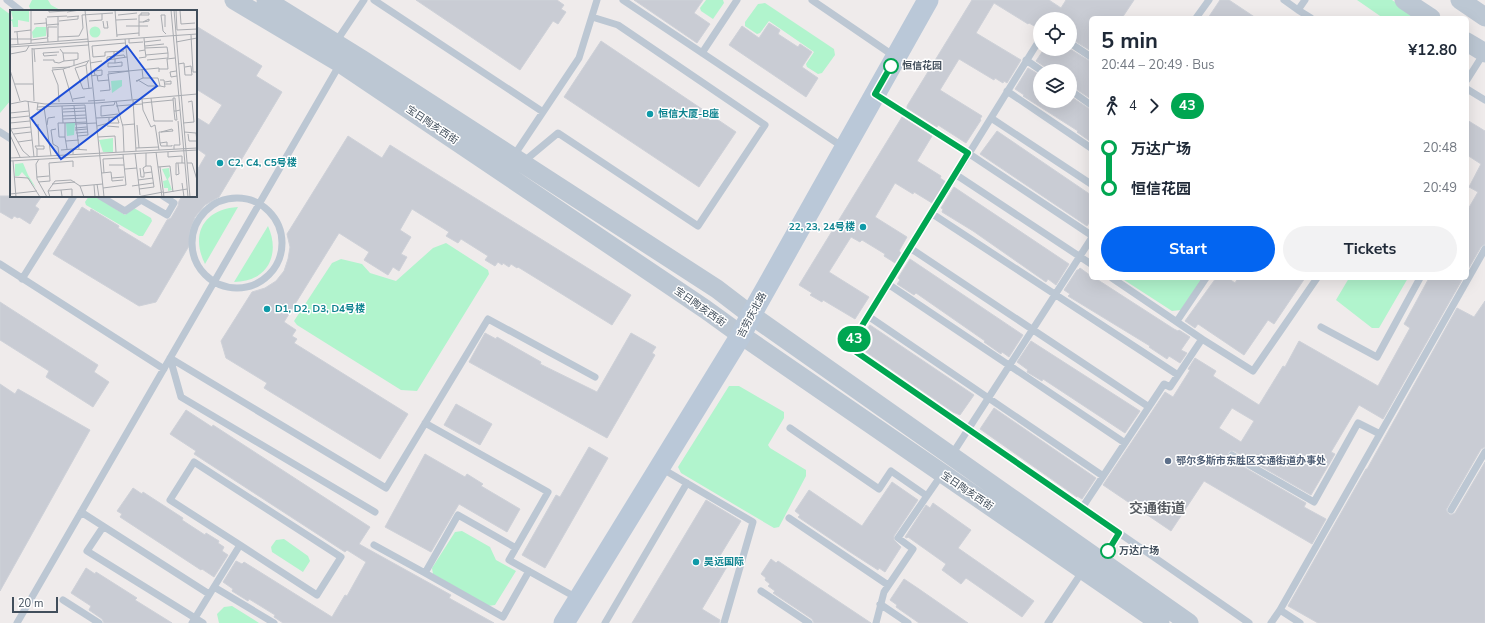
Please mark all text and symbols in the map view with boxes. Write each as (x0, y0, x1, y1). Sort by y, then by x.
inset map (10, 10, 197, 197)
map controls (1033, 12, 1077, 108)
button: locate (1033, 12, 1077, 56)
text: 5 min (1101, 26, 1158, 56)
text: ¥12.80 (1408, 40, 1457, 60)
text: 20:44 – 20:49 · Bus (1101, 56, 1215, 74)
marker: 恒信花园 (883, 58, 899, 74)
place label: 恒信花园 (902, 59, 942, 73)
button: layers (1033, 64, 1077, 108)
icon: walk (1101, 95, 1123, 117)
icon: forward (1143, 95, 1165, 117)
text: 43 (1179, 96, 1196, 115)
text: 4 (1129, 97, 1137, 115)
street label: 宝日陶亥西街 (403, 102, 461, 148)
place label: 恒信大厦-B座 (658, 107, 719, 121)
marker: 恒信大厦-B座 (645, 109, 655, 119)
text: 万达广场 (1131, 139, 1191, 159)
text: 20:48 (1423, 139, 1457, 157)
place label: C2, C4, C5号楼 (228, 156, 297, 170)
marker: C2, C4, C5号楼 (215, 158, 225, 168)
text: 恒信花园 (1131, 179, 1191, 199)
text: 20:49 (1423, 179, 1457, 197)
place label: 22, 23, 24号楼 (789, 220, 855, 234)
marker: 22, 23, 24号楼 (858, 222, 868, 232)
button: Start (1101, 226, 1275, 272)
button: Tickets (1283, 226, 1457, 272)
street label: 宝日陶亥西街 (671, 284, 729, 330)
street label: 吉劳庆北路 (734, 290, 770, 340)
place label: D1, D2, D3, D4号楼 (275, 302, 365, 316)
marker: D1, D2, D3, D4号楼 (262, 304, 272, 314)
line badge: 43 (836, 326, 872, 352)
text: 43 (846, 329, 862, 348)
place label: 鄂尔多斯市东胜区交通街道办事处 (1176, 454, 1326, 468)
marker: 鄂尔多斯市东胜区交通街道办事处 (1163, 456, 1173, 466)
street label: 宝日陶亥西街 (938, 468, 996, 514)
district label: 交通街道 (1129, 499, 1185, 518)
marker: 万达广场 (1100, 543, 1116, 559)
place label: 万达广场 (1119, 544, 1159, 558)
place label: 昊远国际 (704, 555, 744, 569)
marker: 昊远国际 (691, 557, 701, 567)
scale bar (12, 595, 58, 614)
text: 20 m (18, 596, 43, 611)

